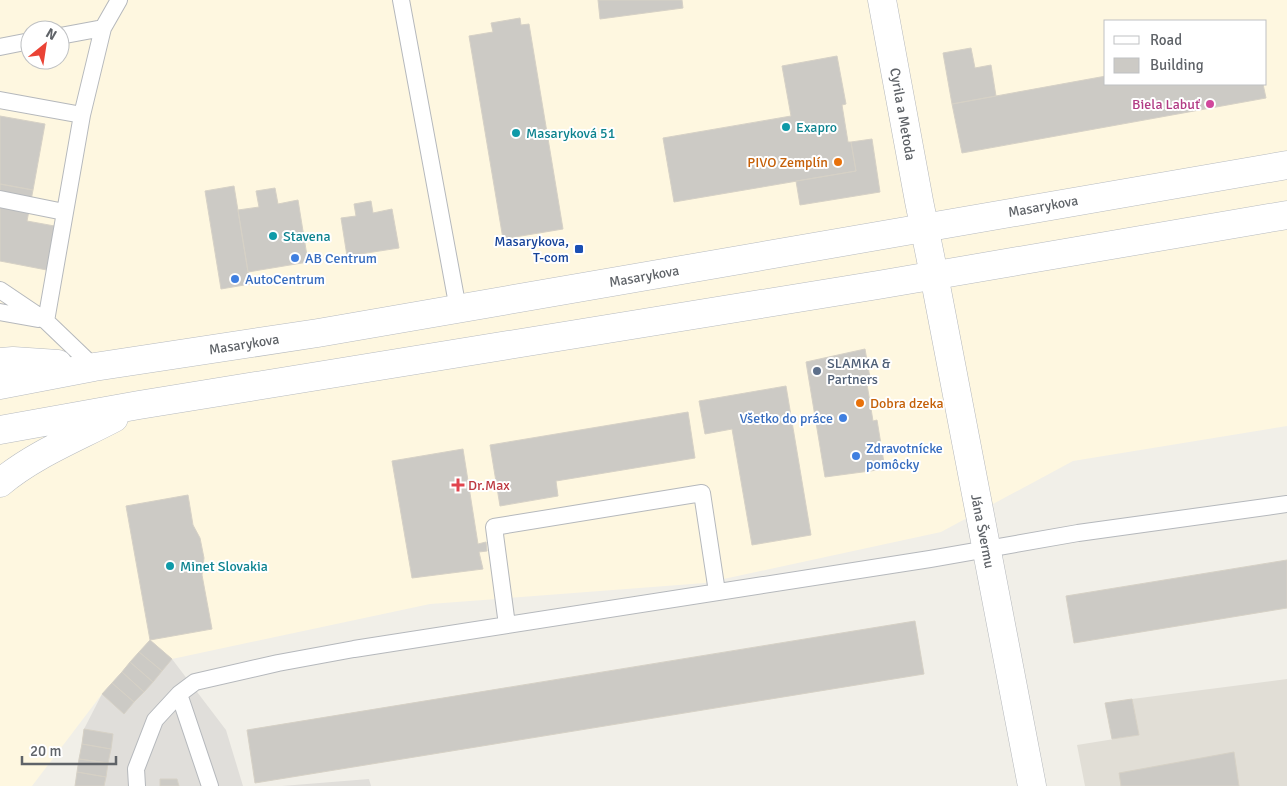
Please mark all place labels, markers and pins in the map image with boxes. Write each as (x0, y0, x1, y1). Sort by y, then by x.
place label: Biela Labuť (1132, 96, 1200, 113)
marker: Biela Labuť (1204, 98, 1216, 110)
place label: Exapro (796, 119, 837, 136)
marker: Exapro (780, 121, 792, 133)
place label: Masaryková 51 (526, 125, 615, 142)
marker: Masaryková 51 (510, 127, 522, 139)
place label: PIVO Zemplín (747, 154, 828, 171)
marker: PIVO Zemplín (832, 156, 844, 168)
place label: Stavena (283, 228, 330, 245)
marker: Stavena (267, 230, 279, 242)
place label: Masarykova, T-com (494, 233, 569, 266)
marker: Masarykova, T-com (573, 243, 585, 255)
place label: AB Centrum (305, 250, 377, 267)
marker: AB Centrum (289, 252, 301, 264)
place label: AutoCentrum (245, 271, 325, 288)
marker: AutoCentrum (229, 273, 241, 285)
place label: SLAMKA & Partners (827, 355, 891, 388)
marker: SLAMKA & Partners (811, 365, 823, 377)
place label: Dobra dzeka (870, 395, 944, 412)
marker: Dobra dzeka (854, 397, 866, 409)
place label: Všetko do práce (740, 410, 833, 427)
marker: Všetko do práce (837, 412, 849, 424)
place label: Zdravotnícke pomôcky (866, 440, 943, 473)
marker: Zdravotnícke pomôcky (850, 450, 862, 462)
place label: Dr.Max (468, 477, 510, 494)
marker: Dr.Max (452, 479, 464, 491)
place label: Minet Slovakia (180, 558, 268, 575)
marker: Minet Slovakia (164, 560, 176, 572)

